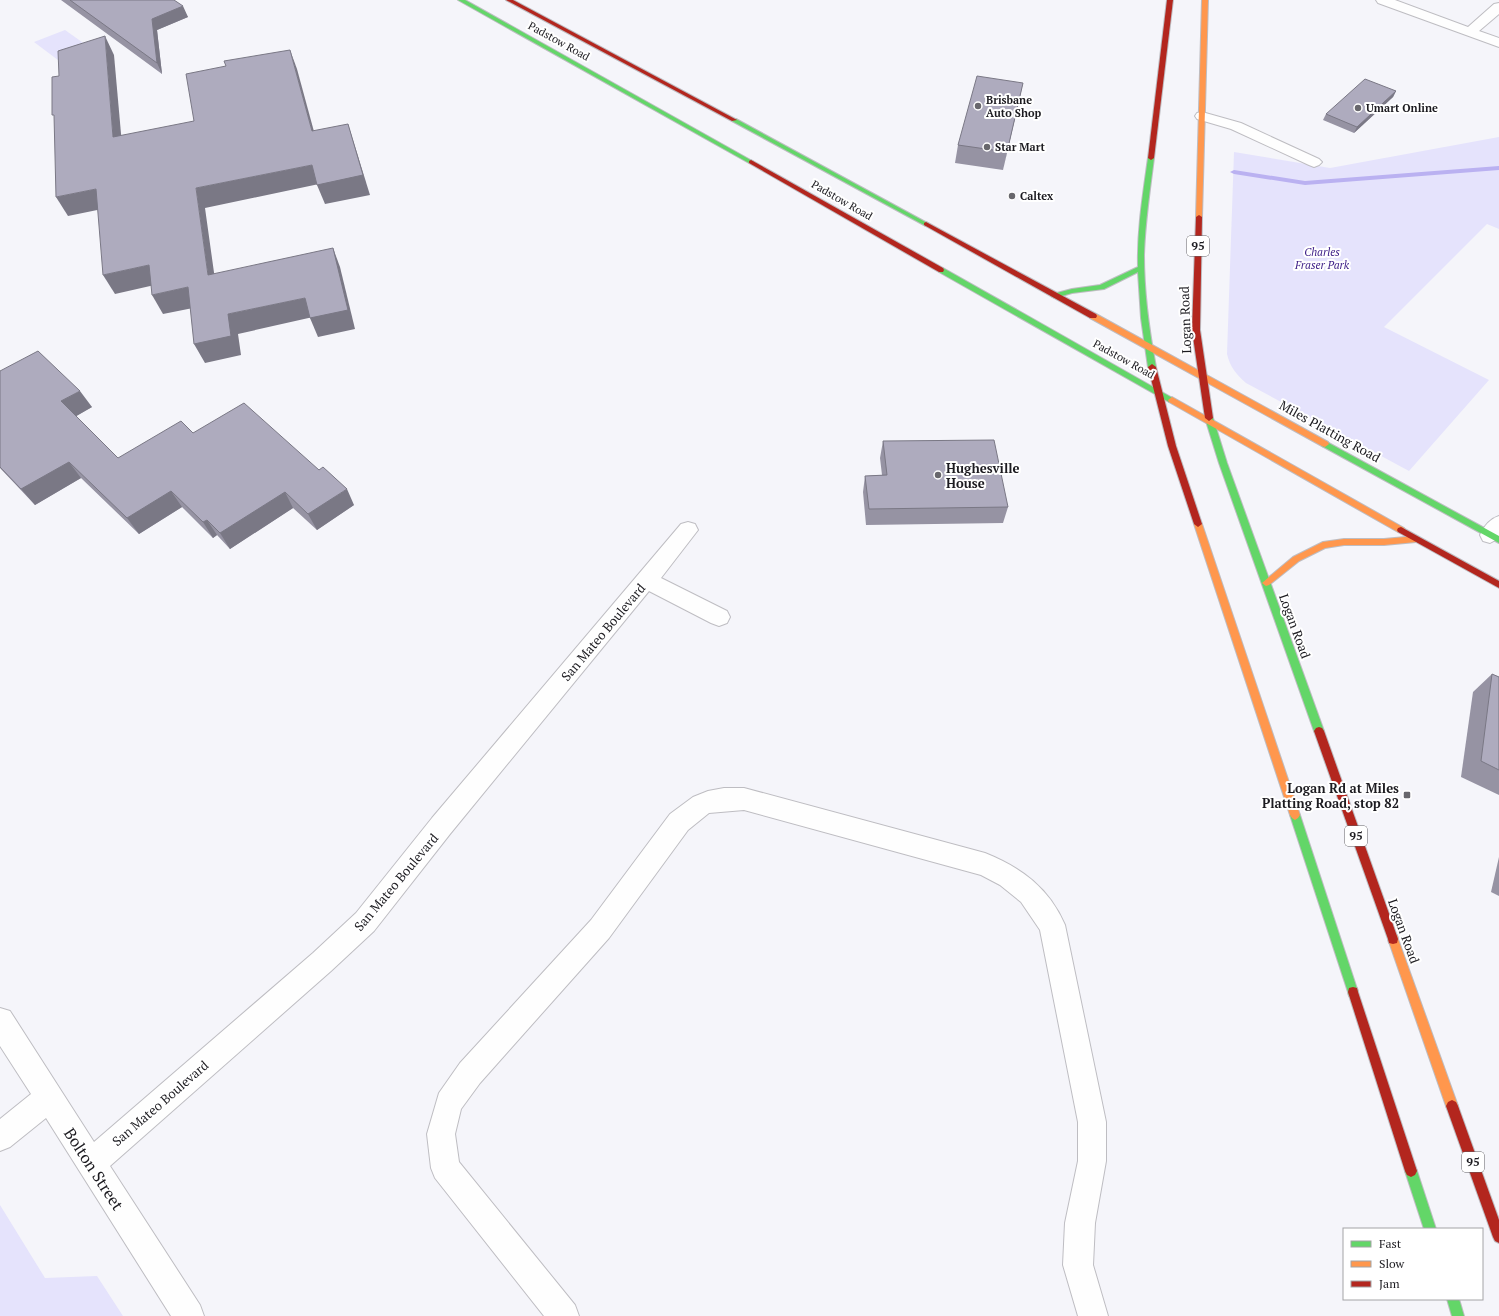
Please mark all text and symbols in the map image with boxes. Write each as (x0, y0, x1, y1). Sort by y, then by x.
street label: Padstow Road (526, 18, 592, 64)
place label: Brisbane Auto Shop (986, 93, 1041, 120)
marker: Brisbane Auto Shop (973, 101, 983, 111)
place label: Umart Online (1366, 101, 1438, 115)
marker: Umart Online (1353, 103, 1363, 113)
place label: Star Mart (995, 140, 1045, 154)
marker: Star Mart (982, 142, 992, 152)
street label: Padstow Road (809, 177, 875, 223)
place label: Caltex (1020, 189, 1054, 203)
marker: Caltex (1007, 191, 1017, 201)
road number: 95 (1187, 236, 1209, 256)
park label: Charles Fraser Park (1294, 245, 1350, 272)
street label: Logan Road (1175, 286, 1195, 354)
street label: Padstow Road (1091, 336, 1157, 382)
street label: Miles Platting Road (1276, 396, 1384, 466)
place label: Hughesville House (946, 459, 1020, 492)
marker: Hughesville House (933, 470, 943, 480)
street label: San Mateo Boulevard (557, 579, 649, 685)
street label: Logan Road (1275, 591, 1315, 661)
place label: Logan Rd at Miles Platting Road, stop 82 (1262, 779, 1399, 812)
marker: Logan Rd at Miles Platting Road, stop 82 (1402, 790, 1412, 800)
road number: 95 (1345, 826, 1367, 846)
street label: San Mateo Boulevard (350, 829, 442, 935)
street label: Logan Road (1384, 896, 1424, 966)
street label: San Mateo Boulevard (108, 1056, 212, 1150)
street label: Bolton Street (59, 1123, 129, 1215)
road number: 95 (1462, 1152, 1484, 1172)
legend (1343, 1228, 1483, 1300)
text: Fast (1379, 1236, 1402, 1251)
text: Slow (1379, 1256, 1405, 1271)
text: Jam (1379, 1276, 1400, 1291)

